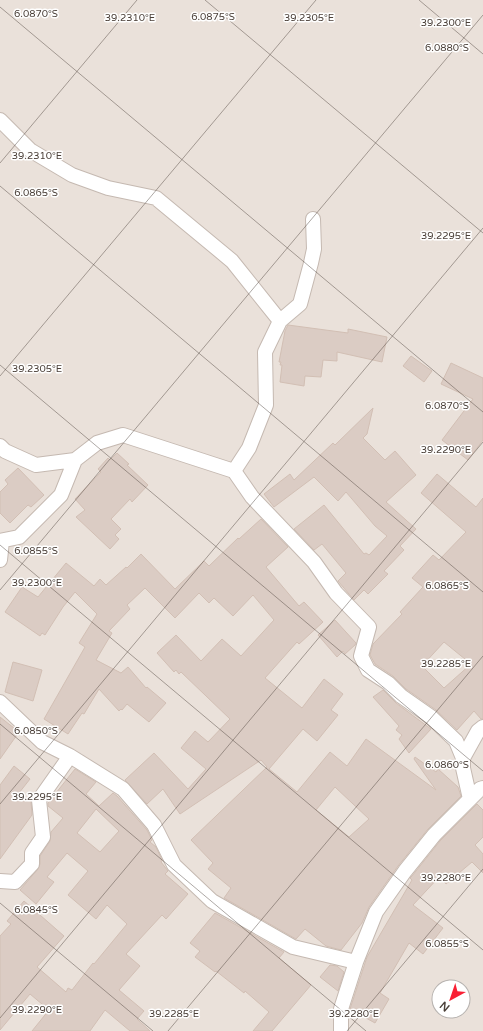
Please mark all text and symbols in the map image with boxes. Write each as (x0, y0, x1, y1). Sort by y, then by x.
text: 6.0870°S (14, 8, 58, 20)
text: 6.0875°S (191, 11, 235, 23)
text: 39.2310°E (105, 12, 155, 24)
text: 39.2305°E (284, 12, 334, 24)
text: 39.2300°E (421, 17, 471, 29)
text: 6.0880°S (425, 42, 469, 54)
text: 39.2310°E (12, 150, 62, 162)
text: 6.0865°S (14, 187, 58, 199)
text: 39.2295°E (421, 230, 471, 242)
text: 39.2305°E (12, 363, 62, 375)
text: 6.0870°S (425, 400, 469, 412)
text: 39.2290°E (421, 444, 471, 456)
text: 6.0855°S (14, 545, 58, 557)
text: 39.2300°E (12, 577, 62, 589)
text: 6.0865°S (425, 580, 469, 592)
text: 39.2285°E (421, 658, 471, 670)
text: 6.0850°S (14, 725, 58, 737)
text: 6.0860°S (425, 759, 469, 771)
text: 39.2295°E (12, 791, 62, 803)
text: 39.2280°E (421, 872, 471, 884)
text: 6.0845°S (14, 904, 58, 916)
text: 6.0855°S (425, 938, 469, 950)
north arrow (431, 979, 471, 1019)
text: N (437, 998, 452, 1014)
text: 39.2290°E (12, 1004, 62, 1016)
text: 39.2285°E (149, 1008, 199, 1020)
text: 39.2280°E (329, 1008, 379, 1020)

